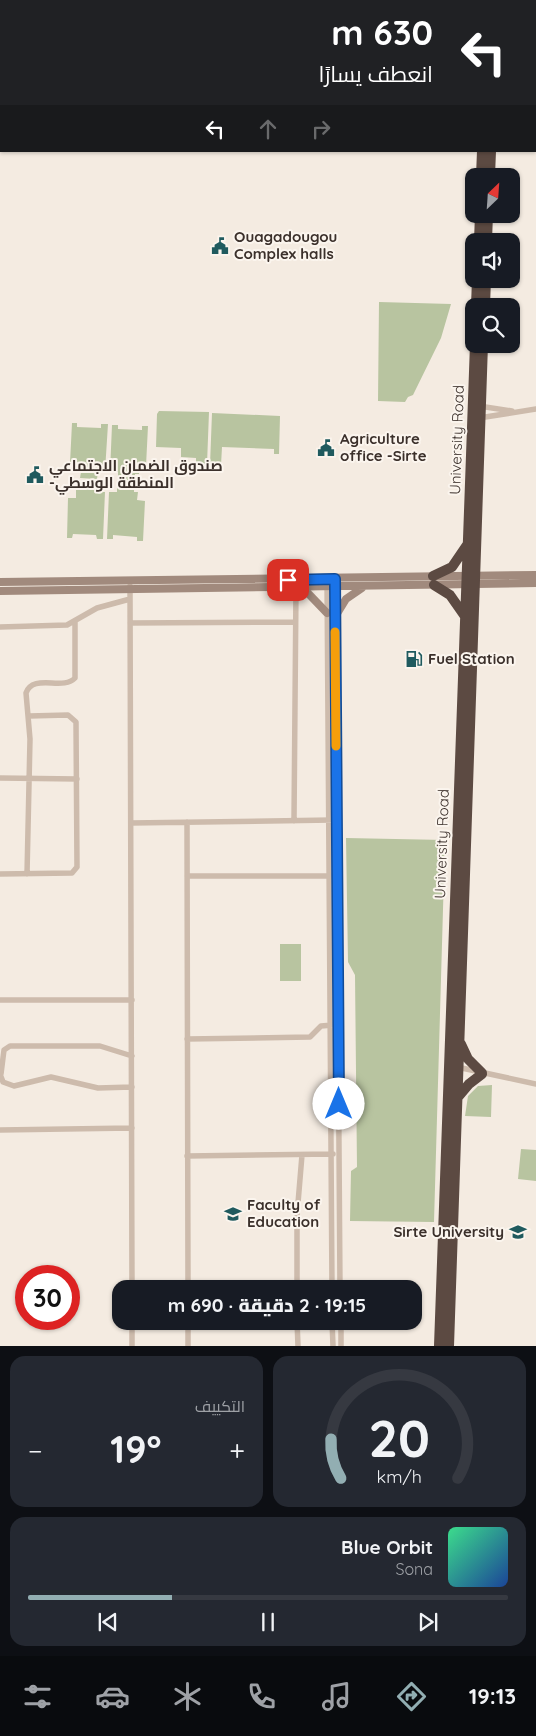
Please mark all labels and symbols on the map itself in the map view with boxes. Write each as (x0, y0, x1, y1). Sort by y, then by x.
north arrow (465, 168, 520, 222)
place label: Ouagadougou Complex halls (234, 227, 337, 263)
public building icon: Ouagadougou Complex halls (210, 236, 230, 256)
street label: University Road (445, 385, 468, 495)
place label: Agriculture office -Sirte (340, 429, 427, 465)
public building icon: Agriculture office -Sirte (316, 438, 336, 458)
place label: صندوق الضمان الاجتماعي -المنطقة الوسطي (49, 456, 223, 495)
public building icon: صندوق الضمان الاجتماعي -المنطقة الوسطي (25, 465, 45, 485)
pin (267, 559, 309, 601)
fuel station icon: Fuel Station (404, 649, 424, 669)
place label: Fuel Station (428, 649, 515, 668)
street label: University Road (430, 789, 453, 899)
position arrow (312, 1077, 364, 1129)
place label: Faculty of Education (247, 1195, 321, 1231)
school or university icon: Faculty of Education (223, 1204, 243, 1224)
place label: Sirte University (393, 1222, 504, 1241)
school or university icon: Sirte University (508, 1222, 528, 1242)
speed limit sign: 30 (15, 1265, 80, 1330)

